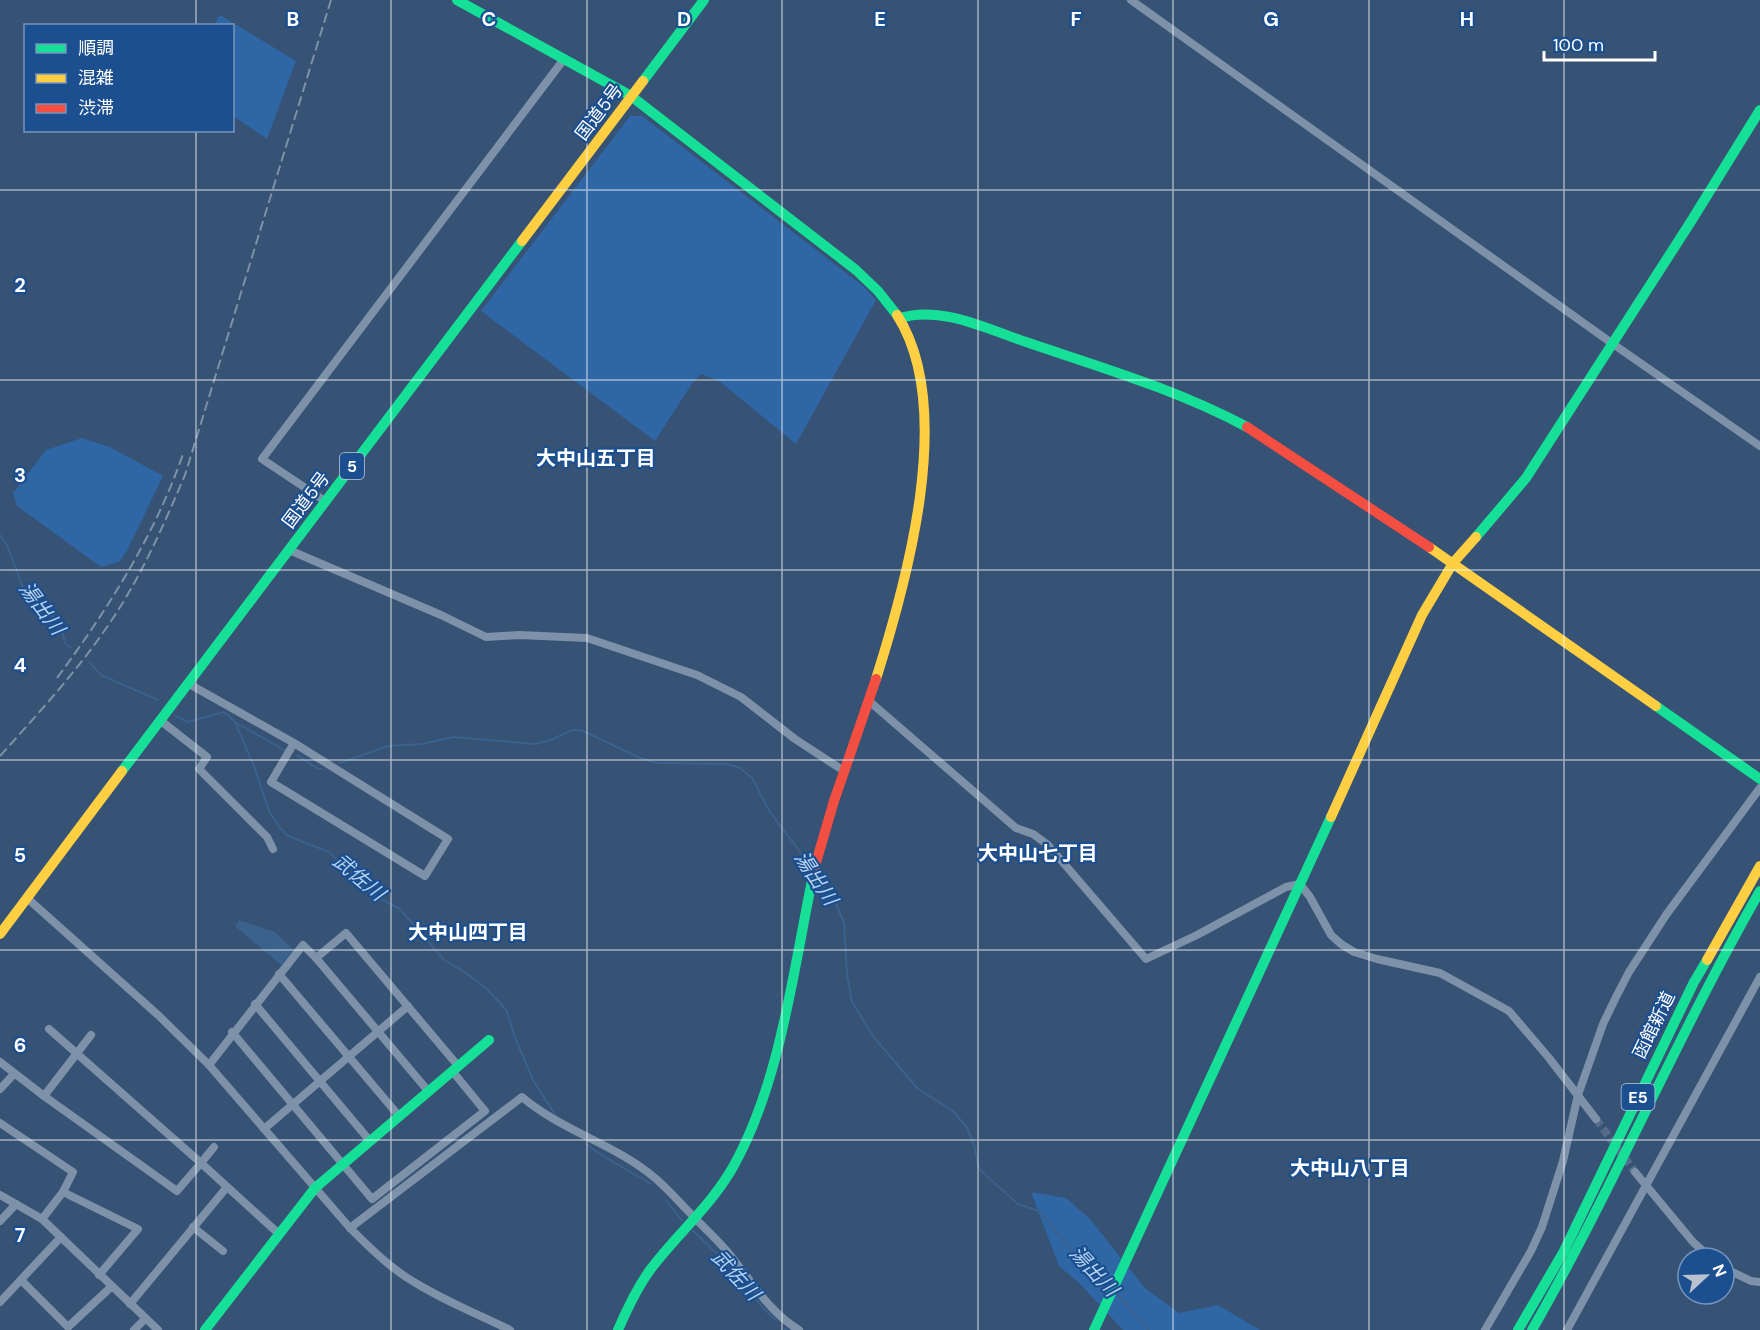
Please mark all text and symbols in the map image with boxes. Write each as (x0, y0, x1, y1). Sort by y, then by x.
text: B (287, 6, 299, 32)
text: C (482, 6, 496, 32)
text: D (677, 6, 691, 32)
text: E (874, 6, 886, 32)
text: F (1070, 6, 1082, 32)
text: G (1263, 6, 1279, 32)
text: H (1460, 6, 1474, 32)
legend (24, 24, 234, 132)
scale bar (1544, 24, 1655, 62)
text: 100 m (1553, 33, 1604, 57)
text: 順調 (78, 36, 114, 60)
text: 混雑 (78, 66, 114, 90)
street label: 国道5号 (570, 79, 628, 145)
text: 渋滞 (78, 96, 114, 120)
text: 2 (14, 272, 26, 298)
district label: 大中山五丁目 (536, 445, 656, 471)
road number: 5 (340, 453, 364, 479)
text: 3 (14, 462, 26, 488)
street label: 国道5号 (277, 467, 335, 533)
water label: 湯出川 (14, 576, 72, 641)
text: 4 (14, 652, 27, 678)
district label: 大中山七丁目 (978, 840, 1098, 866)
text: 5 (14, 842, 26, 868)
water label: 湯出川 (788, 846, 845, 912)
water label: 武佐川 (328, 848, 392, 908)
district label: 大中山四丁目 (408, 919, 528, 945)
street label: 函館新道 (1627, 987, 1681, 1063)
text: 6 (14, 1032, 26, 1058)
road number: E5 (1622, 1084, 1654, 1110)
district label: 大中山八丁目 (1290, 1155, 1410, 1181)
text: 7 (15, 1222, 26, 1248)
water label: 湯出川 (1064, 1240, 1125, 1303)
water label: 武佐川 (706, 1244, 767, 1307)
north arrow (1676, 1246, 1736, 1306)
text: N (1708, 1261, 1731, 1280)

